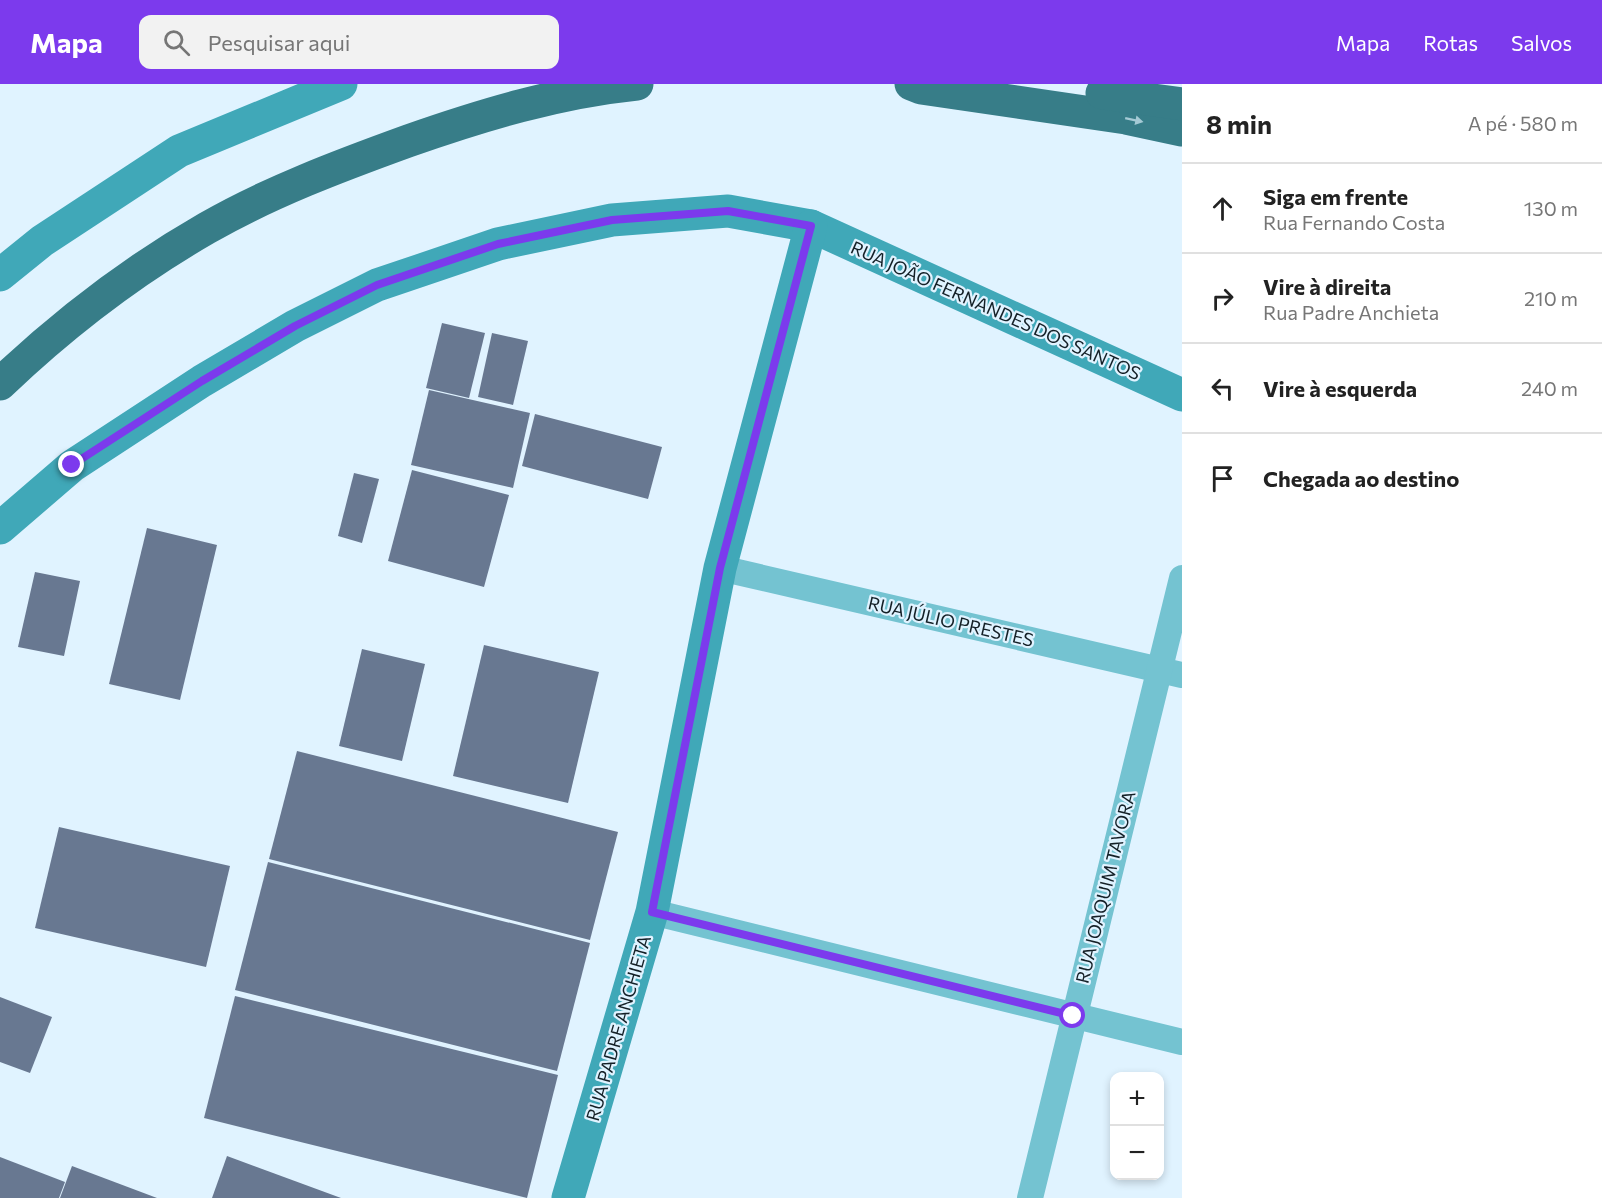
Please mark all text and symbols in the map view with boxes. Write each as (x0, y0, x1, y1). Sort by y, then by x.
search box (139, 15, 559, 69)
text: Mapa (30, 25, 103, 59)
icon: search (160, 26, 193, 59)
text: Pesquisar aqui (208, 29, 350, 56)
text: Mapa (1336, 30, 1390, 55)
text: Rotas (1423, 30, 1478, 55)
text: Salvos (1511, 30, 1572, 55)
text: 8 min (1206, 108, 1272, 139)
text: A pé · 580 m (1468, 111, 1578, 135)
one-way arrow (1125, 115, 1143, 125)
text: Siga em frente (1263, 183, 1408, 210)
icon: ahead (1206, 192, 1239, 225)
text: 130 m (1524, 196, 1578, 220)
text: Rua Fernando Costa (1263, 210, 1445, 234)
street label: RUA JOÃO FERNANDES DOS SANTOS (848, 236, 1144, 384)
text: Vire à direita (1263, 273, 1391, 300)
icon: right (1206, 282, 1239, 315)
text: 210 m (1524, 286, 1578, 310)
text: Rua Padre Anchieta (1263, 300, 1439, 324)
icon: left (1206, 372, 1239, 405)
text: Vire à esquerda (1263, 375, 1417, 402)
text: 240 m (1521, 376, 1578, 400)
route end (58, 451, 84, 477)
icon: arrive (1206, 462, 1239, 495)
text: Chegada ao destino (1263, 465, 1459, 492)
street label: RUA JÚLIO PRESTES (866, 591, 1036, 651)
street label: RUA JOAQUIM TAVORA (1070, 789, 1140, 985)
street label: RUA PADRE ANCHIETA (581, 933, 655, 1123)
route start (1059, 1002, 1085, 1028)
map controls (1110, 1072, 1164, 1180)
button: + (1110, 1072, 1164, 1126)
button: − (1110, 1126, 1164, 1180)

